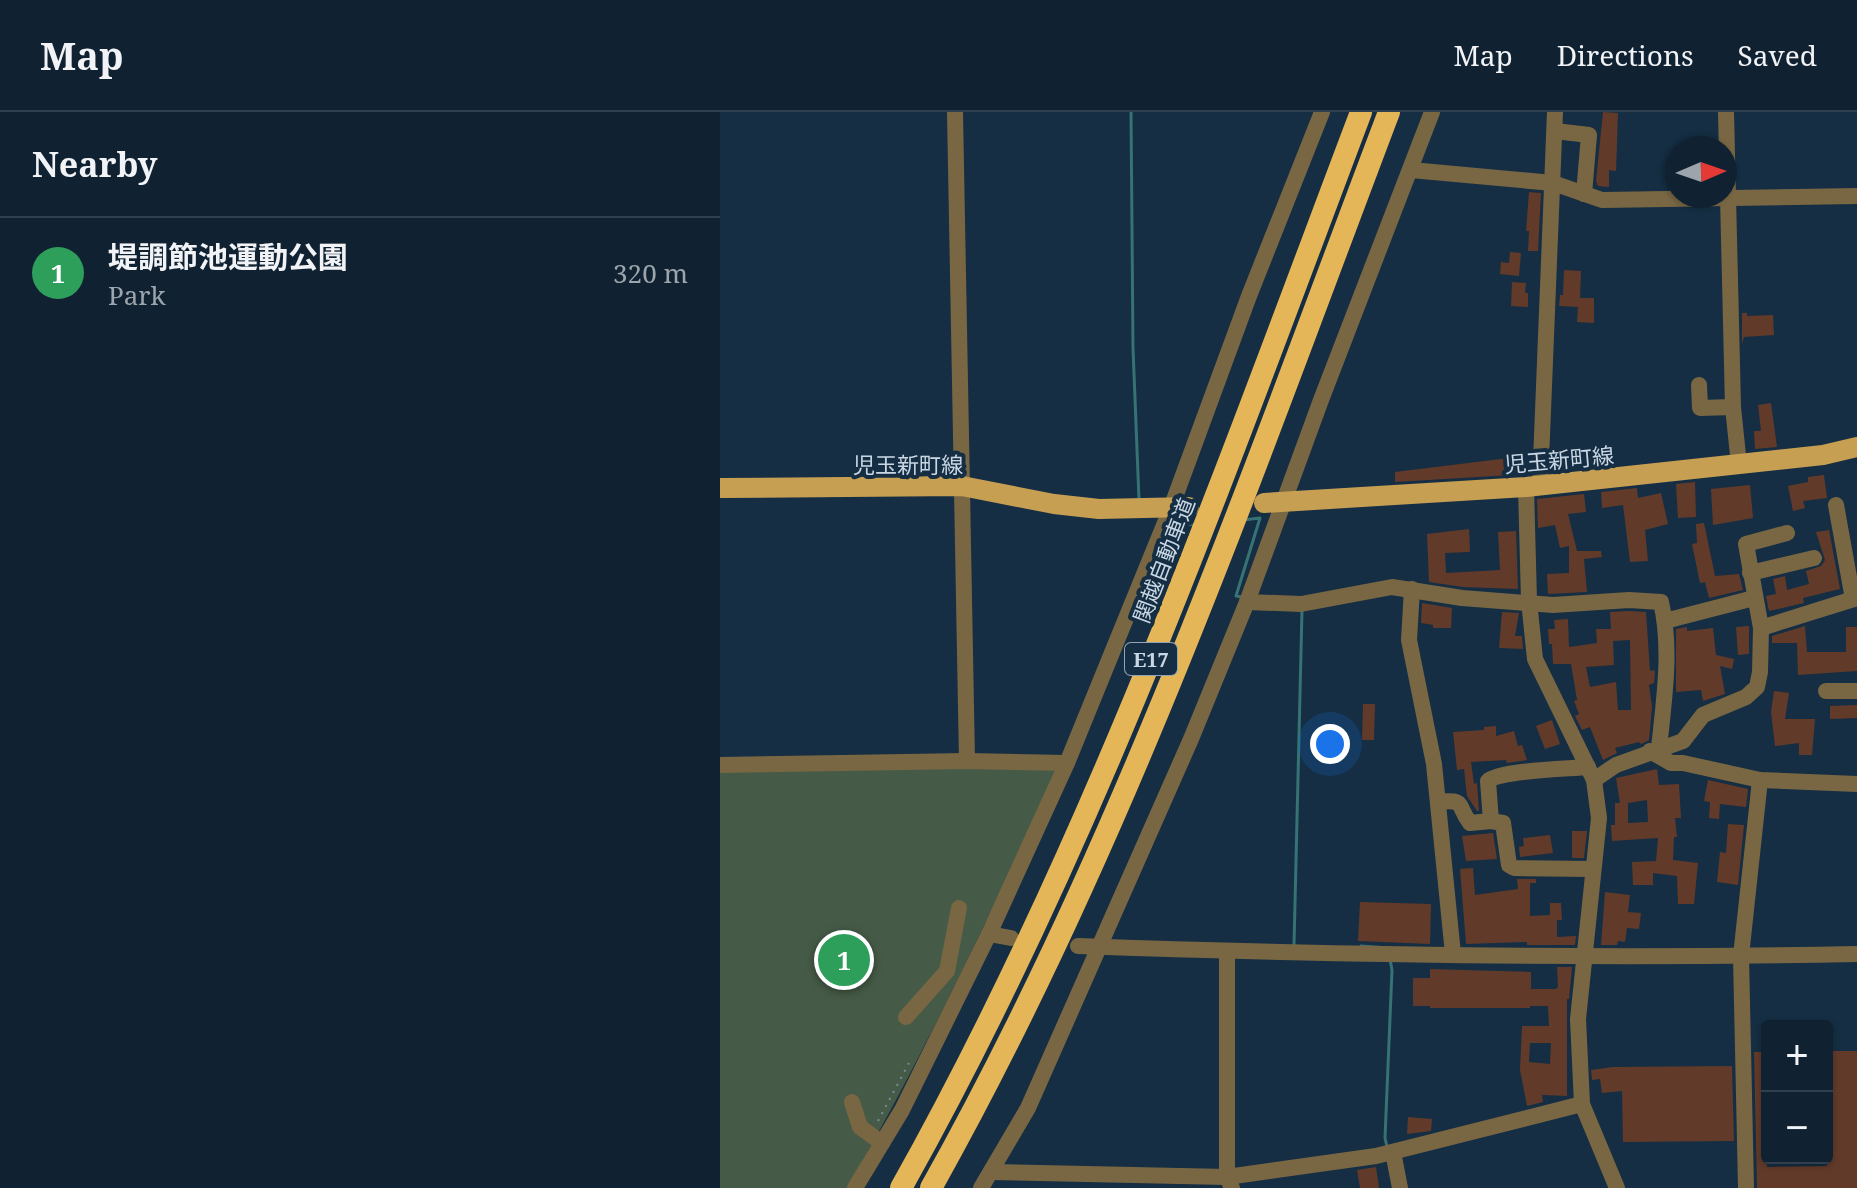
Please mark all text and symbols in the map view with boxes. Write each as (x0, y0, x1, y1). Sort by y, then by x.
text: Map (40, 29, 124, 81)
text: Map (1453, 36, 1513, 74)
text: Directions (1557, 36, 1694, 74)
text: Saved (1738, 36, 1817, 74)
north arrow (1665, 136, 1737, 208)
text: Nearby (32, 141, 158, 187)
text: 堤調節池運動公園 (108, 236, 348, 277)
text: 1 (51, 255, 65, 291)
text: 320 m (613, 255, 688, 291)
text: Park (108, 277, 166, 313)
street label: 児玉新町線 (1503, 439, 1615, 479)
street label: 児玉新町線 (853, 449, 963, 479)
street label: 関越自動車道 (1125, 493, 1201, 627)
road number: E17 (1125, 643, 1177, 675)
your location (1310, 724, 1350, 764)
pin: 1 (818, 930, 870, 990)
map controls (1761, 1020, 1833, 1164)
button: + (1761, 1020, 1833, 1092)
button: − (1761, 1092, 1833, 1164)

